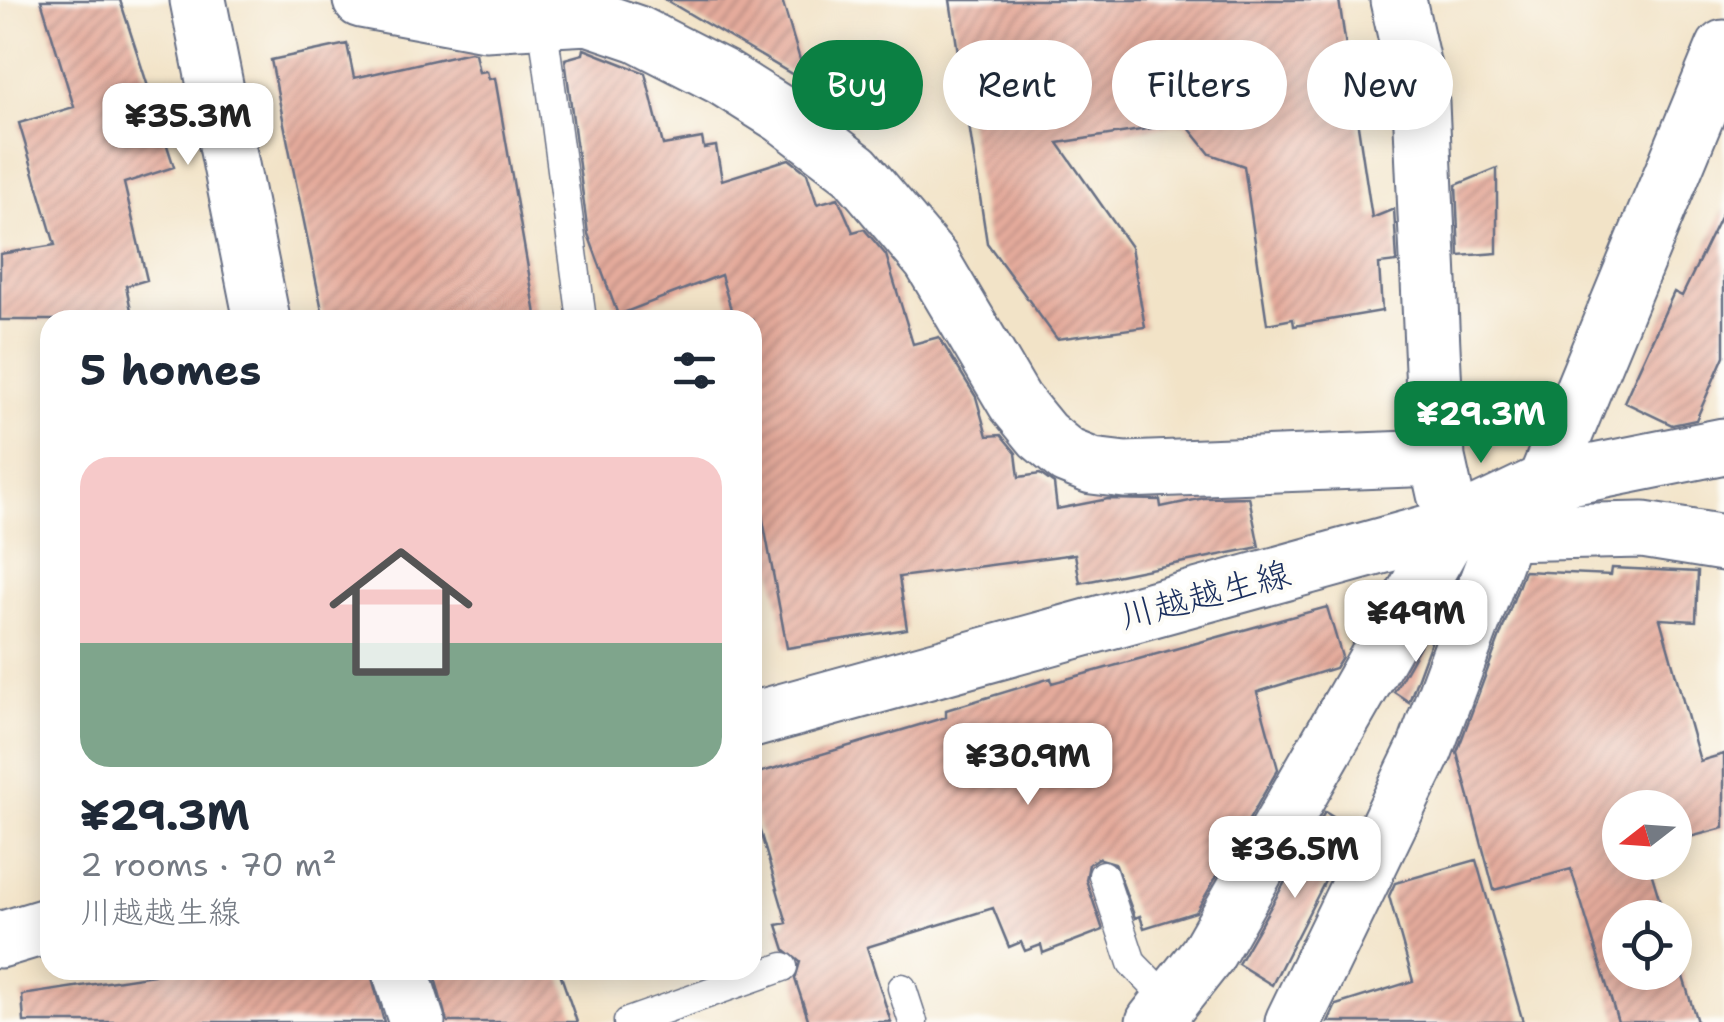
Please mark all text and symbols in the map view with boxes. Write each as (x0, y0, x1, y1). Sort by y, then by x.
chip: Buy (792, 40, 923, 130)
chip: Rent (943, 40, 1092, 130)
chip: Filters (1112, 40, 1287, 130)
chip: New (1307, 40, 1453, 130)
pin: ¥35.3M (107, 83, 269, 168)
text: ¥35.3M (124, 94, 252, 137)
text: 5 homes (80, 342, 261, 398)
icon: filters (667, 343, 722, 398)
pin: ¥29.3M (1400, 381, 1562, 466)
text: ¥29.3M (1416, 392, 1546, 435)
icon: home (311, 522, 491, 702)
street label: 川越越生線 (1114, 549, 1295, 640)
pin: ¥49M (1357, 580, 1475, 665)
text: ¥49M (1366, 591, 1466, 634)
pin: ¥30.9M (947, 723, 1109, 808)
text: ¥30.9M (965, 734, 1091, 777)
text: ¥29.3M (80, 787, 250, 843)
north arrow (1602, 790, 1692, 880)
map controls (1602, 790, 1692, 990)
pin: ¥36.5M (1214, 816, 1376, 901)
text: ¥36.5M (1231, 827, 1359, 870)
text: 2 rooms · 70 m² (80, 843, 337, 886)
text: 川越越生線 (80, 890, 240, 933)
button: locate (1602, 900, 1692, 990)

